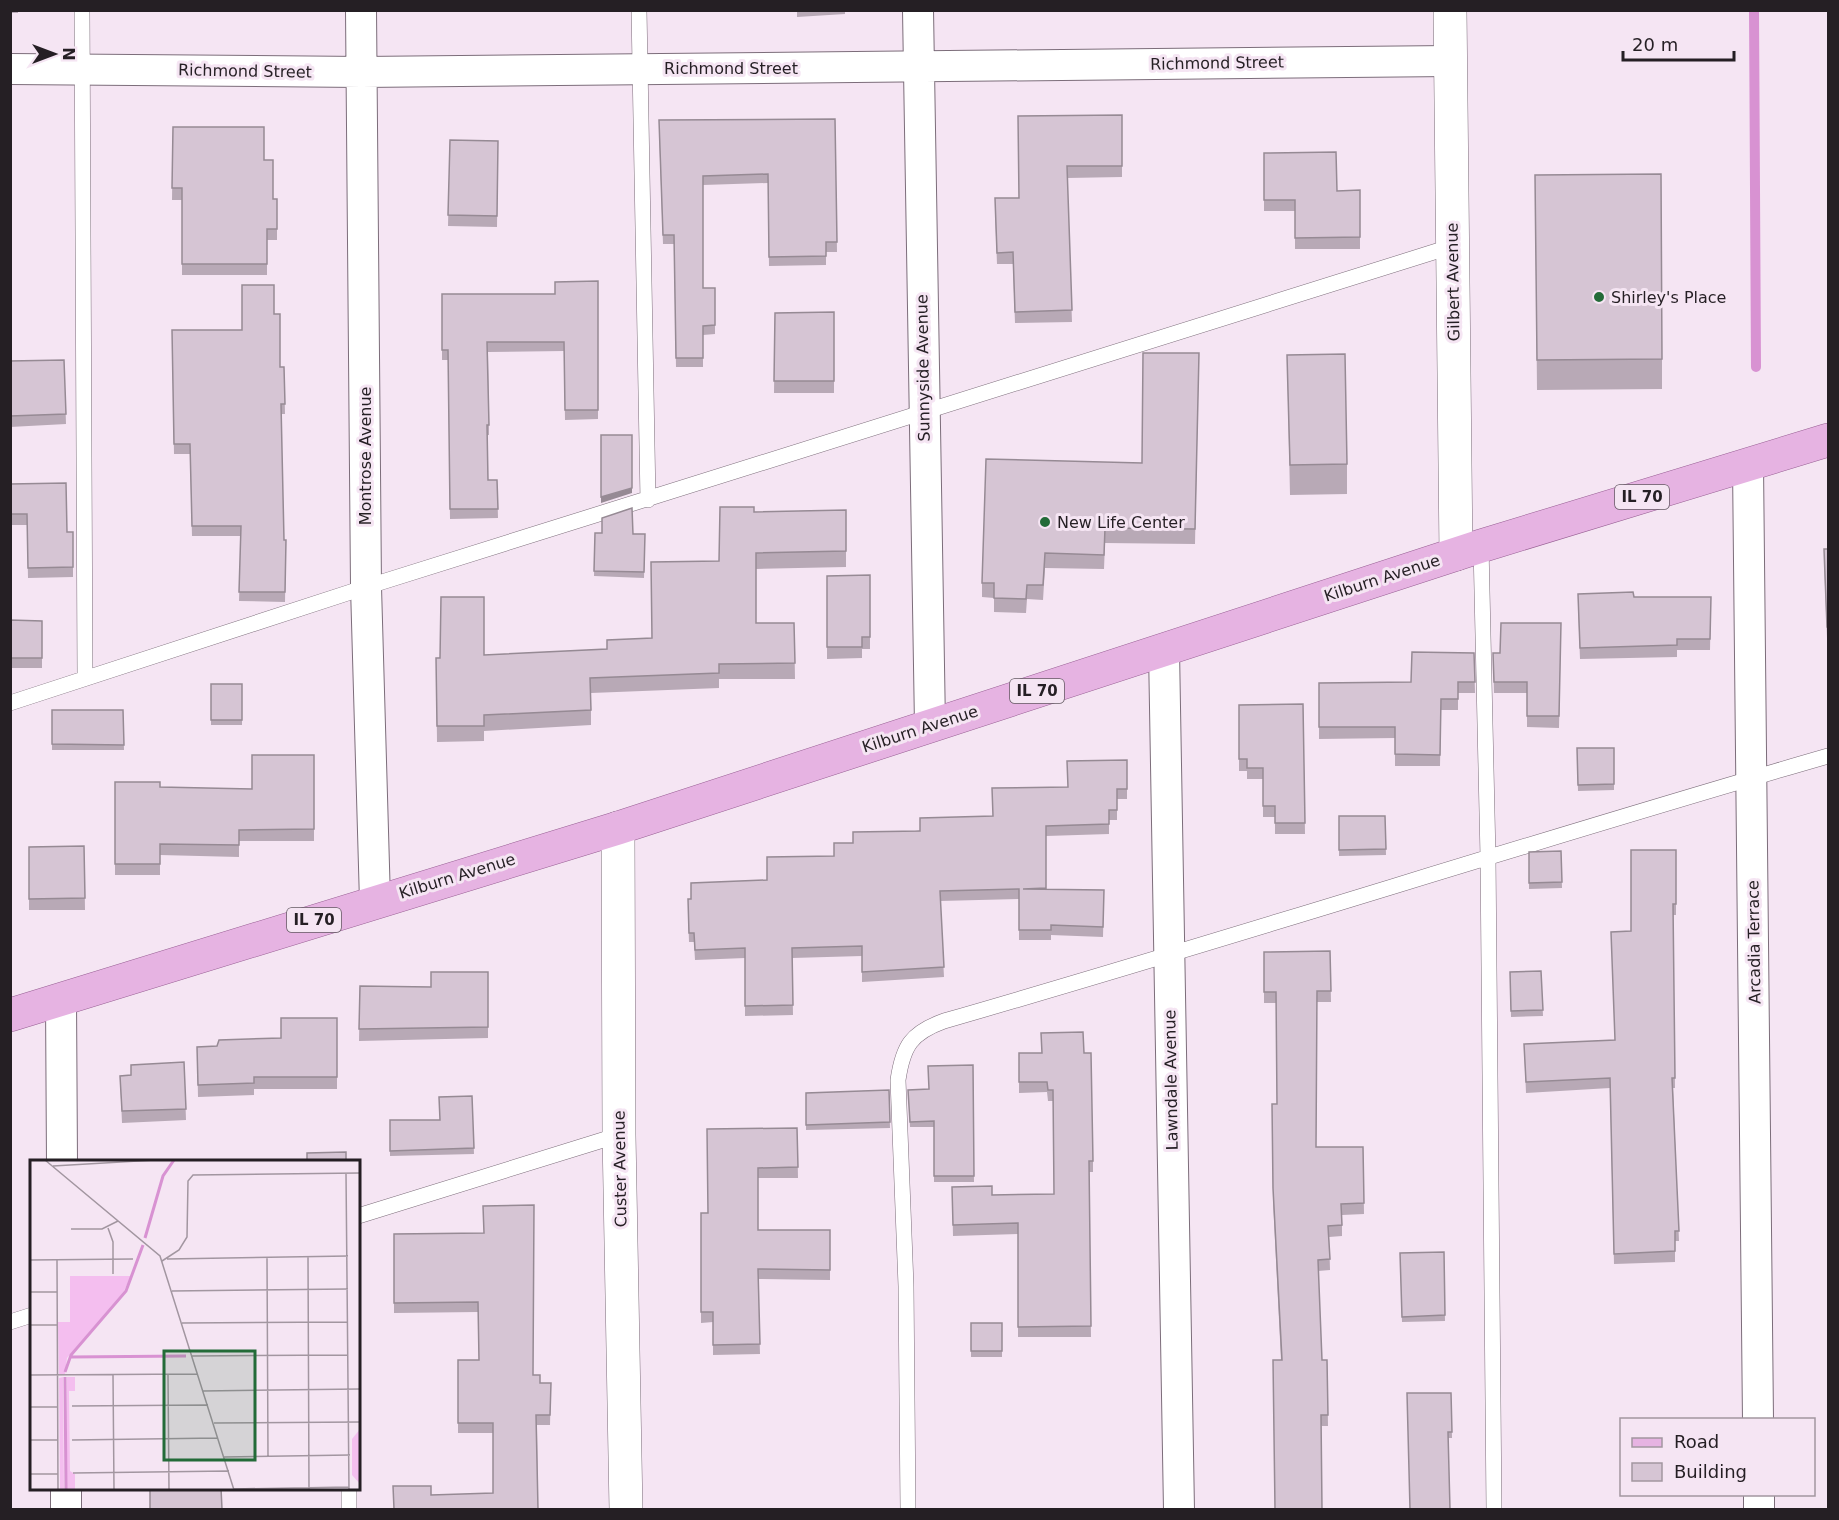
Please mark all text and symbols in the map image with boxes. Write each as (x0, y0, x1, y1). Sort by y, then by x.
north arrow (24, 24, 84, 84)
scale bar (1623, 24, 1734, 62)
text: 20 m (1632, 34, 1678, 55)
text: N (59, 47, 78, 61)
street label: Richmond Street (1150, 52, 1284, 74)
street label: Richmond Street (664, 59, 798, 78)
street label: Richmond Street (178, 60, 312, 82)
street label: Gilbert Avenue (1442, 223, 1464, 341)
place label: Shirley's Place (1611, 288, 1726, 307)
marker: Shirley's Place (1592, 290, 1606, 304)
street label: Sunnyside Avenue (912, 294, 934, 442)
street label: Montrose Avenue (356, 387, 375, 525)
road number: IL 70 (1615, 485, 1669, 509)
place label: New Life Center (1057, 513, 1185, 532)
marker: New Life Center (1038, 515, 1052, 529)
street label: Kilburn Avenue (1322, 550, 1442, 606)
road number: IL 70 (1010, 679, 1064, 703)
street label: Kilburn Avenue (860, 701, 980, 757)
street label: Kilburn Avenue (397, 849, 517, 903)
street label: Arcadia Terrace (1743, 880, 1765, 1004)
road number: IL 70 (287, 908, 341, 932)
street label: Lawndale Avenue (1160, 1009, 1182, 1151)
street label: Custer Avenue (609, 1110, 631, 1228)
inset map (30, 1160, 360, 1490)
legend (1620, 1418, 1815, 1496)
text: Road (1674, 1431, 1719, 1452)
text: Building (1674, 1461, 1747, 1482)

